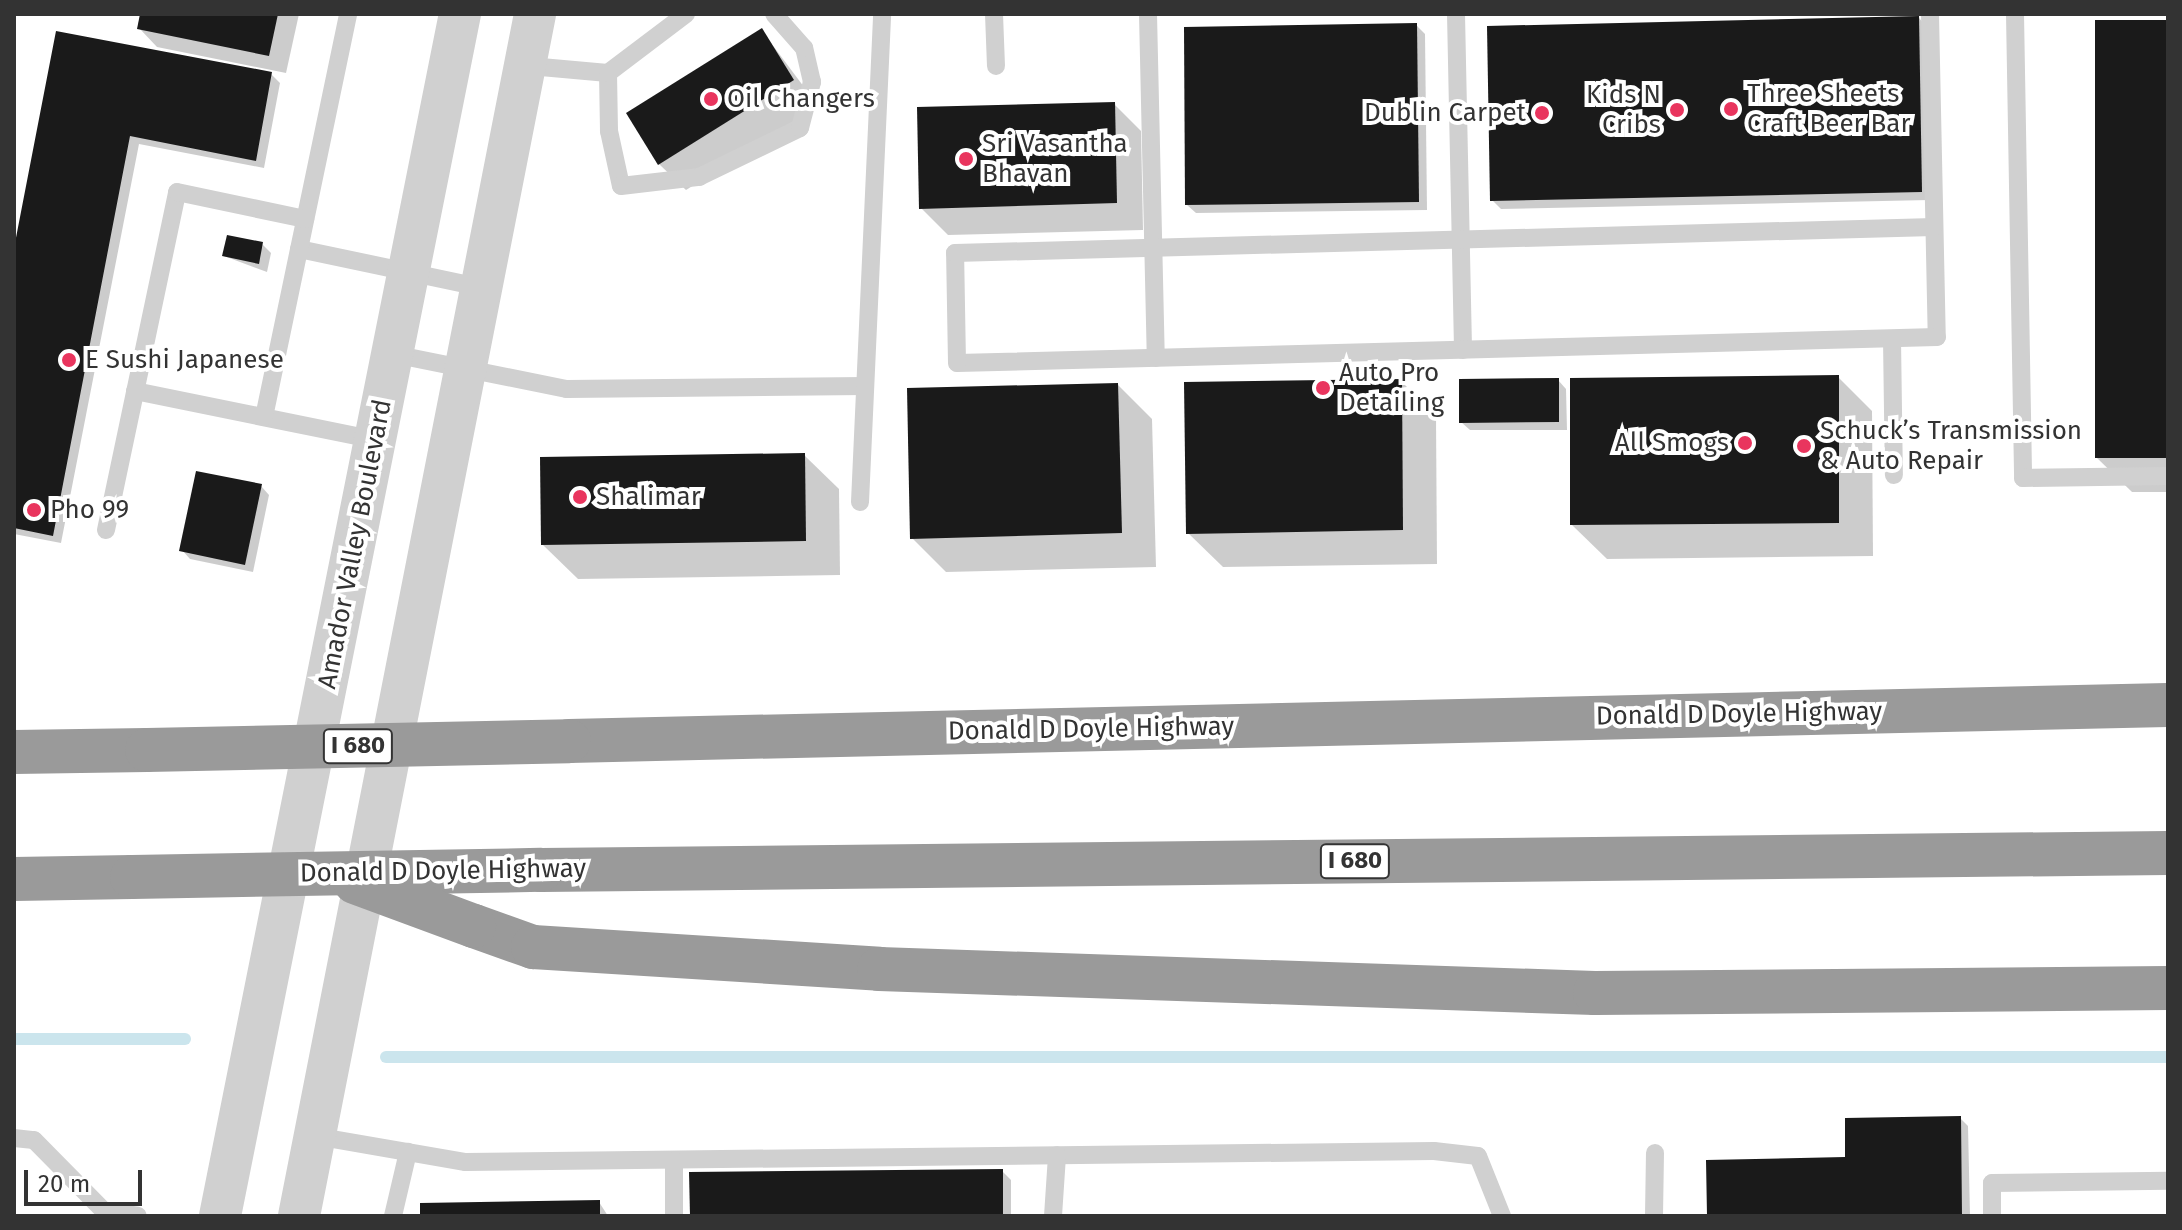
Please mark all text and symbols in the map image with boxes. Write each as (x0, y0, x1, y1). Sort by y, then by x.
place label: Three Sheets Craft Beer Bar (1747, 78, 1910, 140)
place label: Kids N Cribs (1586, 79, 1661, 140)
place label: Oil Changers (727, 83, 875, 115)
marker: Oil Changers (702, 90, 720, 108)
place label: Dublin Carpet (1364, 97, 1526, 129)
marker: Three Sheets Craft Beer Bar (1722, 100, 1740, 118)
marker: Kids N Cribs (1668, 101, 1686, 119)
marker: Dublin Carpet (1533, 104, 1551, 122)
place label: Sri Vasantha Bhavan (982, 128, 1128, 190)
marker: Sri Vasantha Bhavan (957, 150, 975, 168)
place label: E Sushi Japanese (85, 344, 284, 376)
marker: E Sushi Japanese (60, 351, 78, 369)
place label: Auto Pro Detailing (1339, 357, 1444, 418)
marker: Auto Pro Detailing (1314, 379, 1332, 397)
street label: Amador Valley Boulevard (312, 397, 398, 691)
place label: Schuck’s Transmission & Auto Repair (1820, 415, 2082, 476)
place label: All Smogs (1615, 427, 1729, 459)
marker: All Smogs (1736, 434, 1754, 452)
marker: Schuck’s Transmission & Auto Repair (1795, 437, 1813, 455)
place label: Shalimar (596, 481, 701, 513)
marker: Shalimar (571, 488, 589, 506)
place label: Pho 99 (50, 494, 129, 526)
marker: Pho 99 (25, 501, 43, 519)
street label: Donald D Doyle Highway (1596, 696, 1882, 732)
street label: Donald D Doyle Highway (948, 711, 1234, 747)
road number: I 680 (322, 726, 394, 766)
road number: I 680 (1319, 841, 1391, 881)
street label: Donald D Doyle Highway (300, 853, 586, 889)
scale bar (28, 1154, 146, 1204)
text: 20 m (38, 1170, 90, 1198)

